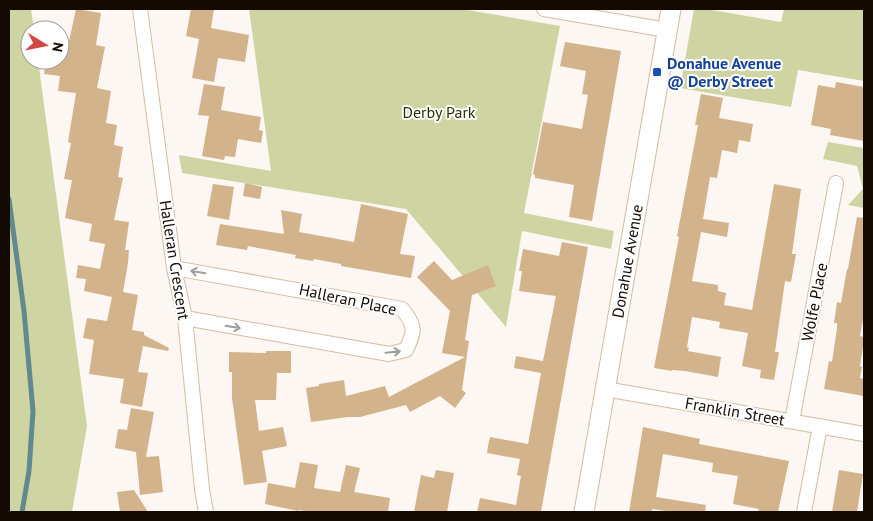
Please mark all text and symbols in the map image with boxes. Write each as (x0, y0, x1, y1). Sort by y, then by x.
north arrow (20, 20, 70, 70)
text: N (48, 41, 67, 53)
place label: Donahue Avenue @ Derby Street (667, 53, 781, 91)
marker: Donahue Avenue @ Derby Street (651, 66, 663, 78)
park label: Derby Park (402, 102, 476, 122)
street label: Halleran Crescent (156, 199, 194, 322)
street label: Donahue Avenue (607, 203, 647, 319)
street label: Wolfe Place (797, 261, 831, 343)
one-way arrow (190, 266, 206, 276)
street label: Halleran Place (297, 279, 399, 319)
one-way arrow (224, 322, 240, 332)
one-way arrow (384, 347, 400, 357)
street label: Franklin Street (684, 392, 787, 430)

